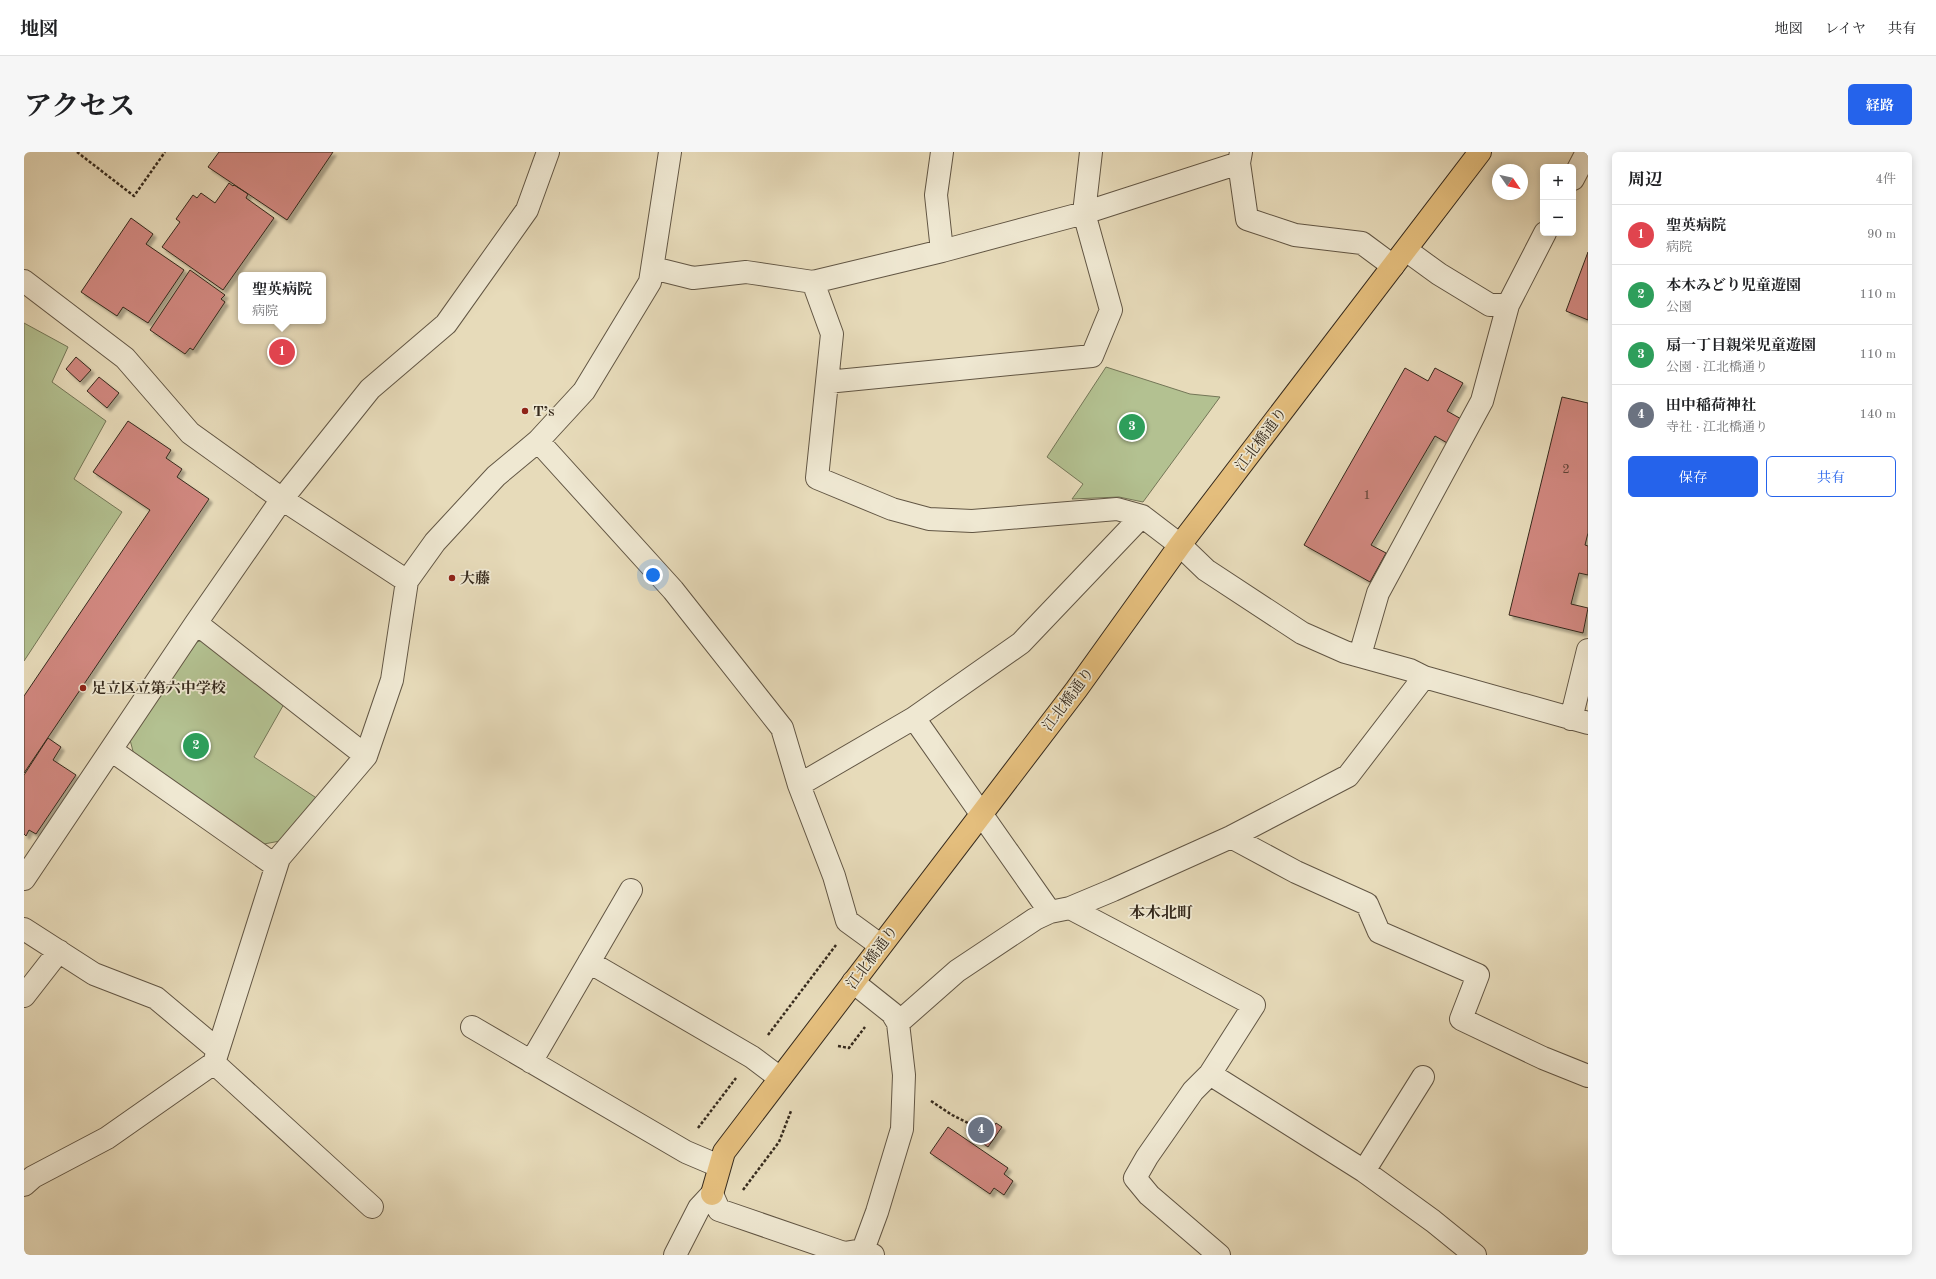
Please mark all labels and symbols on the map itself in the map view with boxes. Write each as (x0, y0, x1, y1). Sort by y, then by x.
north arrow (1492, 164, 1528, 200)
pin: 1 (269, 337, 295, 367)
street label: 江北橋通り (1232, 404, 1291, 474)
place label: T’s (533, 405, 554, 420)
marker: T’s (520, 406, 530, 416)
pin: 3 (1119, 412, 1145, 442)
house number: 2 (1562, 463, 1570, 476)
house number: 1 (1363, 489, 1371, 502)
your location (643, 565, 663, 585)
place label: 大藤 (460, 570, 490, 587)
marker: 大藤 (447, 573, 457, 583)
street label: 江北橋通り (1039, 664, 1098, 734)
place label: 足立区立第六中学校 (91, 680, 226, 697)
marker: 足立区立第六中学校 (78, 683, 88, 693)
pin: 2 (183, 731, 209, 761)
district label: 本木北町 (1129, 904, 1193, 922)
street label: 江北橋通り (843, 922, 902, 992)
pin: 4 (968, 1115, 994, 1145)

